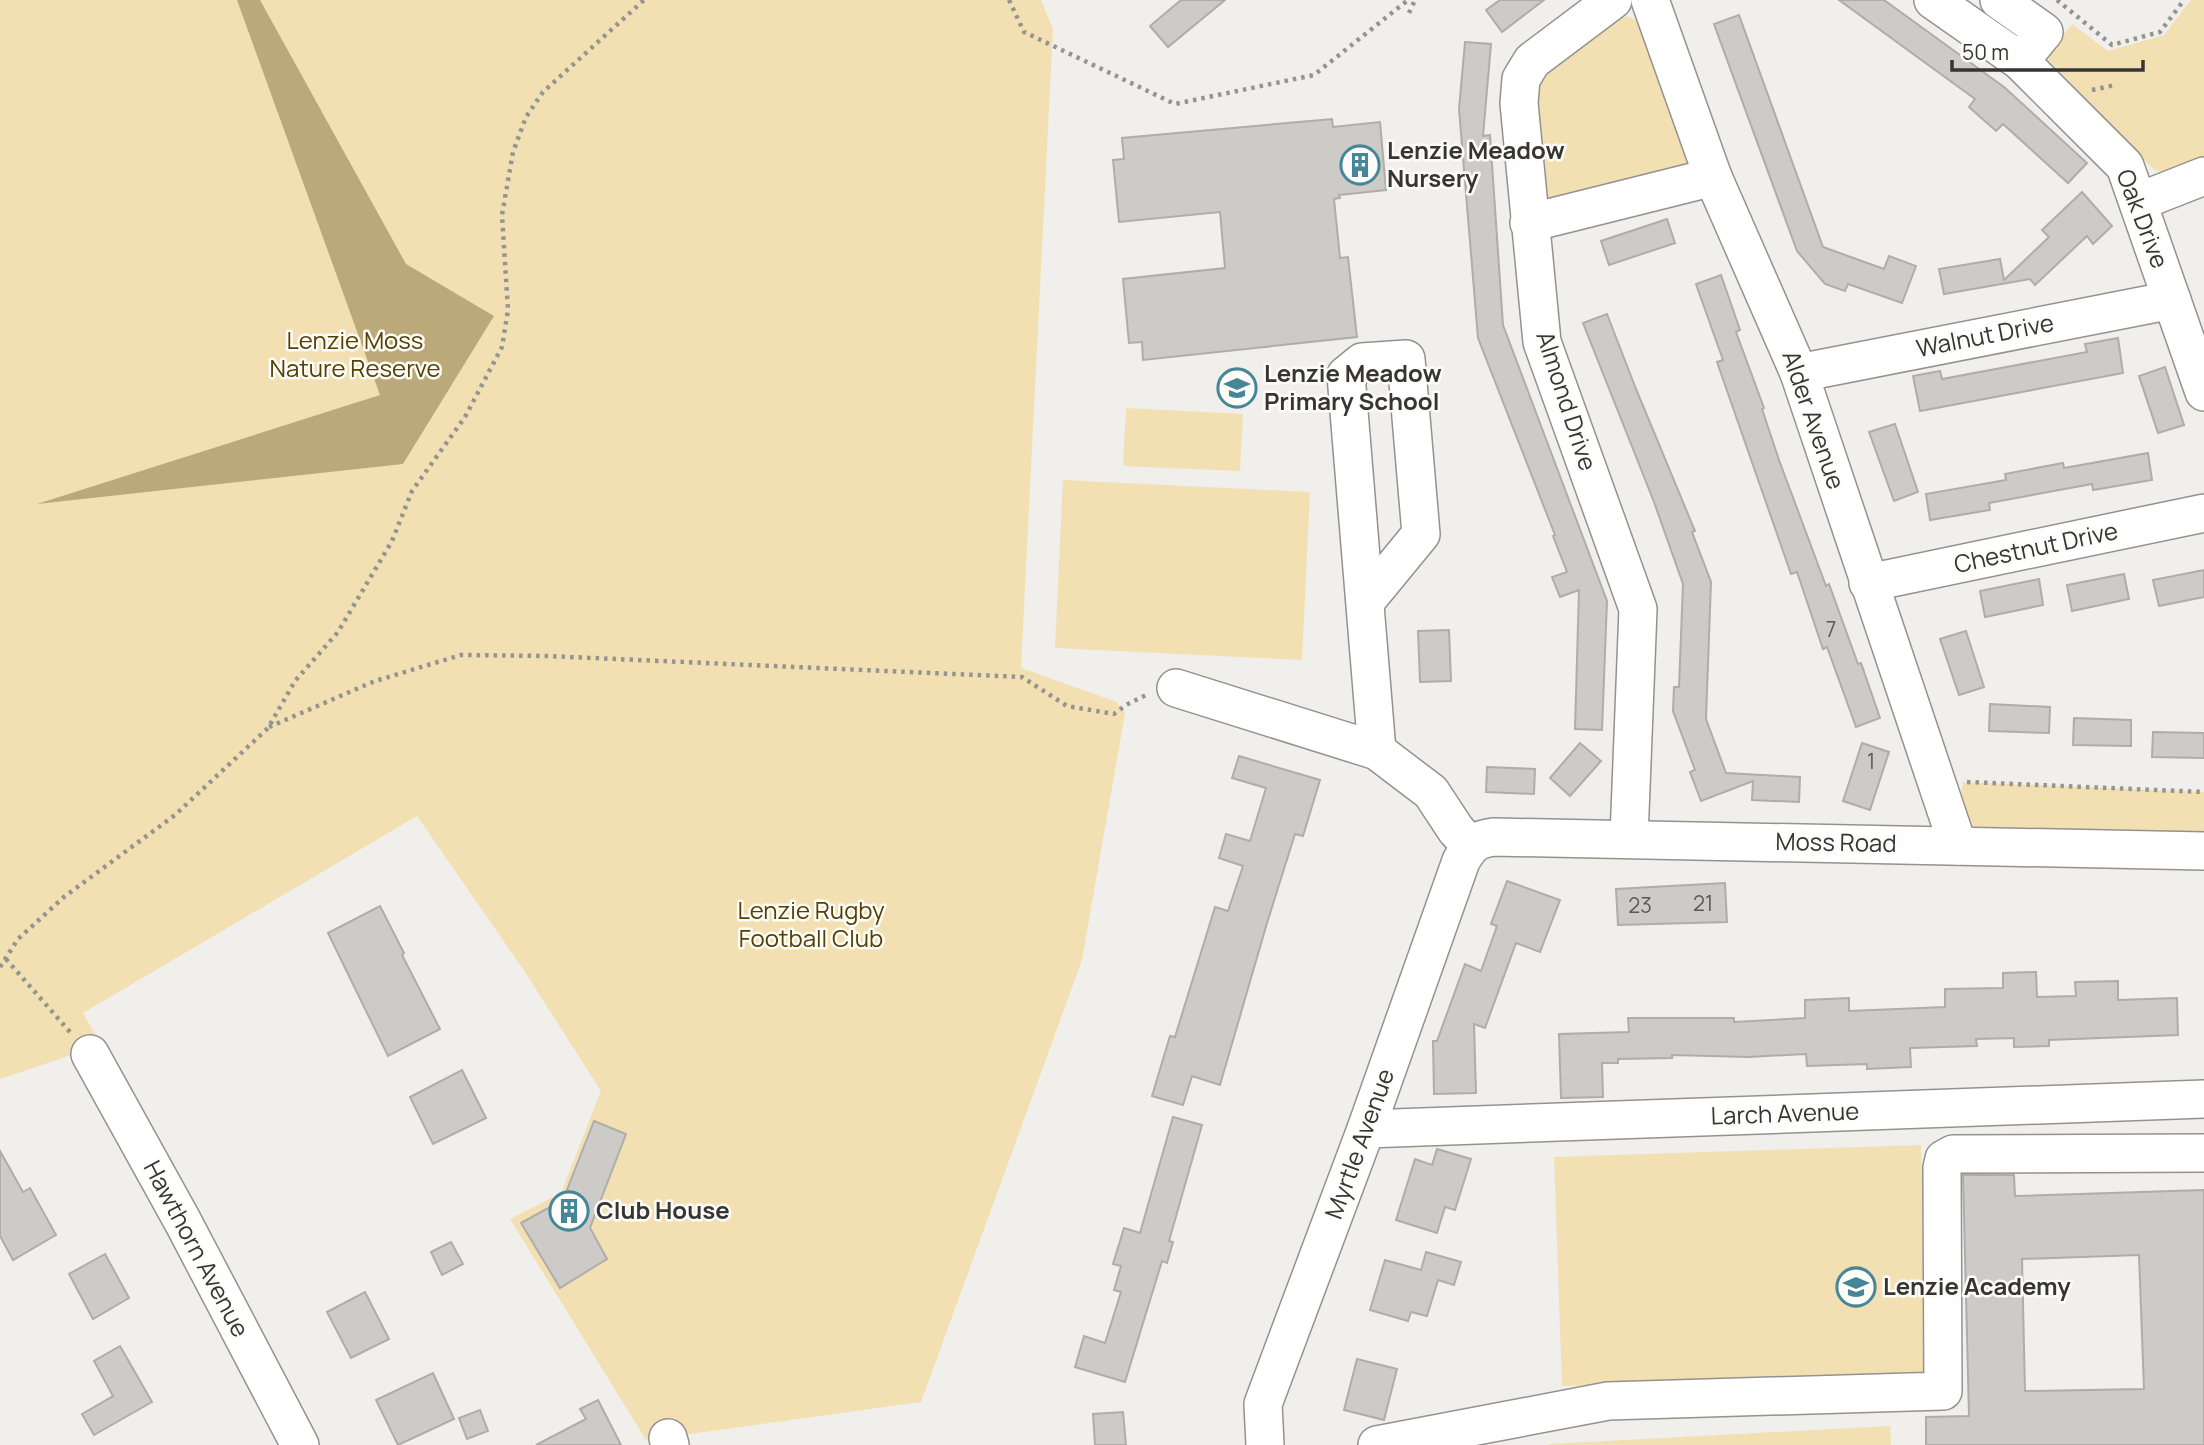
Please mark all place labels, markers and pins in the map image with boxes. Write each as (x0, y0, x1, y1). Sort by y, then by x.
place label: Lenzie Meadow Nursery (1387, 133, 1565, 194)
building icon: Lenzie Meadow Nursery (1339, 144, 1381, 186)
place label: Lenzie Meadow Primary School (1264, 356, 1442, 417)
school or university icon: Lenzie Meadow Primary School (1216, 367, 1258, 409)
building icon: Club House (548, 1190, 590, 1232)
place label: Club House (596, 1193, 730, 1226)
school or university icon: Lenzie Academy (1835, 1266, 1877, 1308)
place label: Lenzie Academy (1883, 1269, 2071, 1302)

